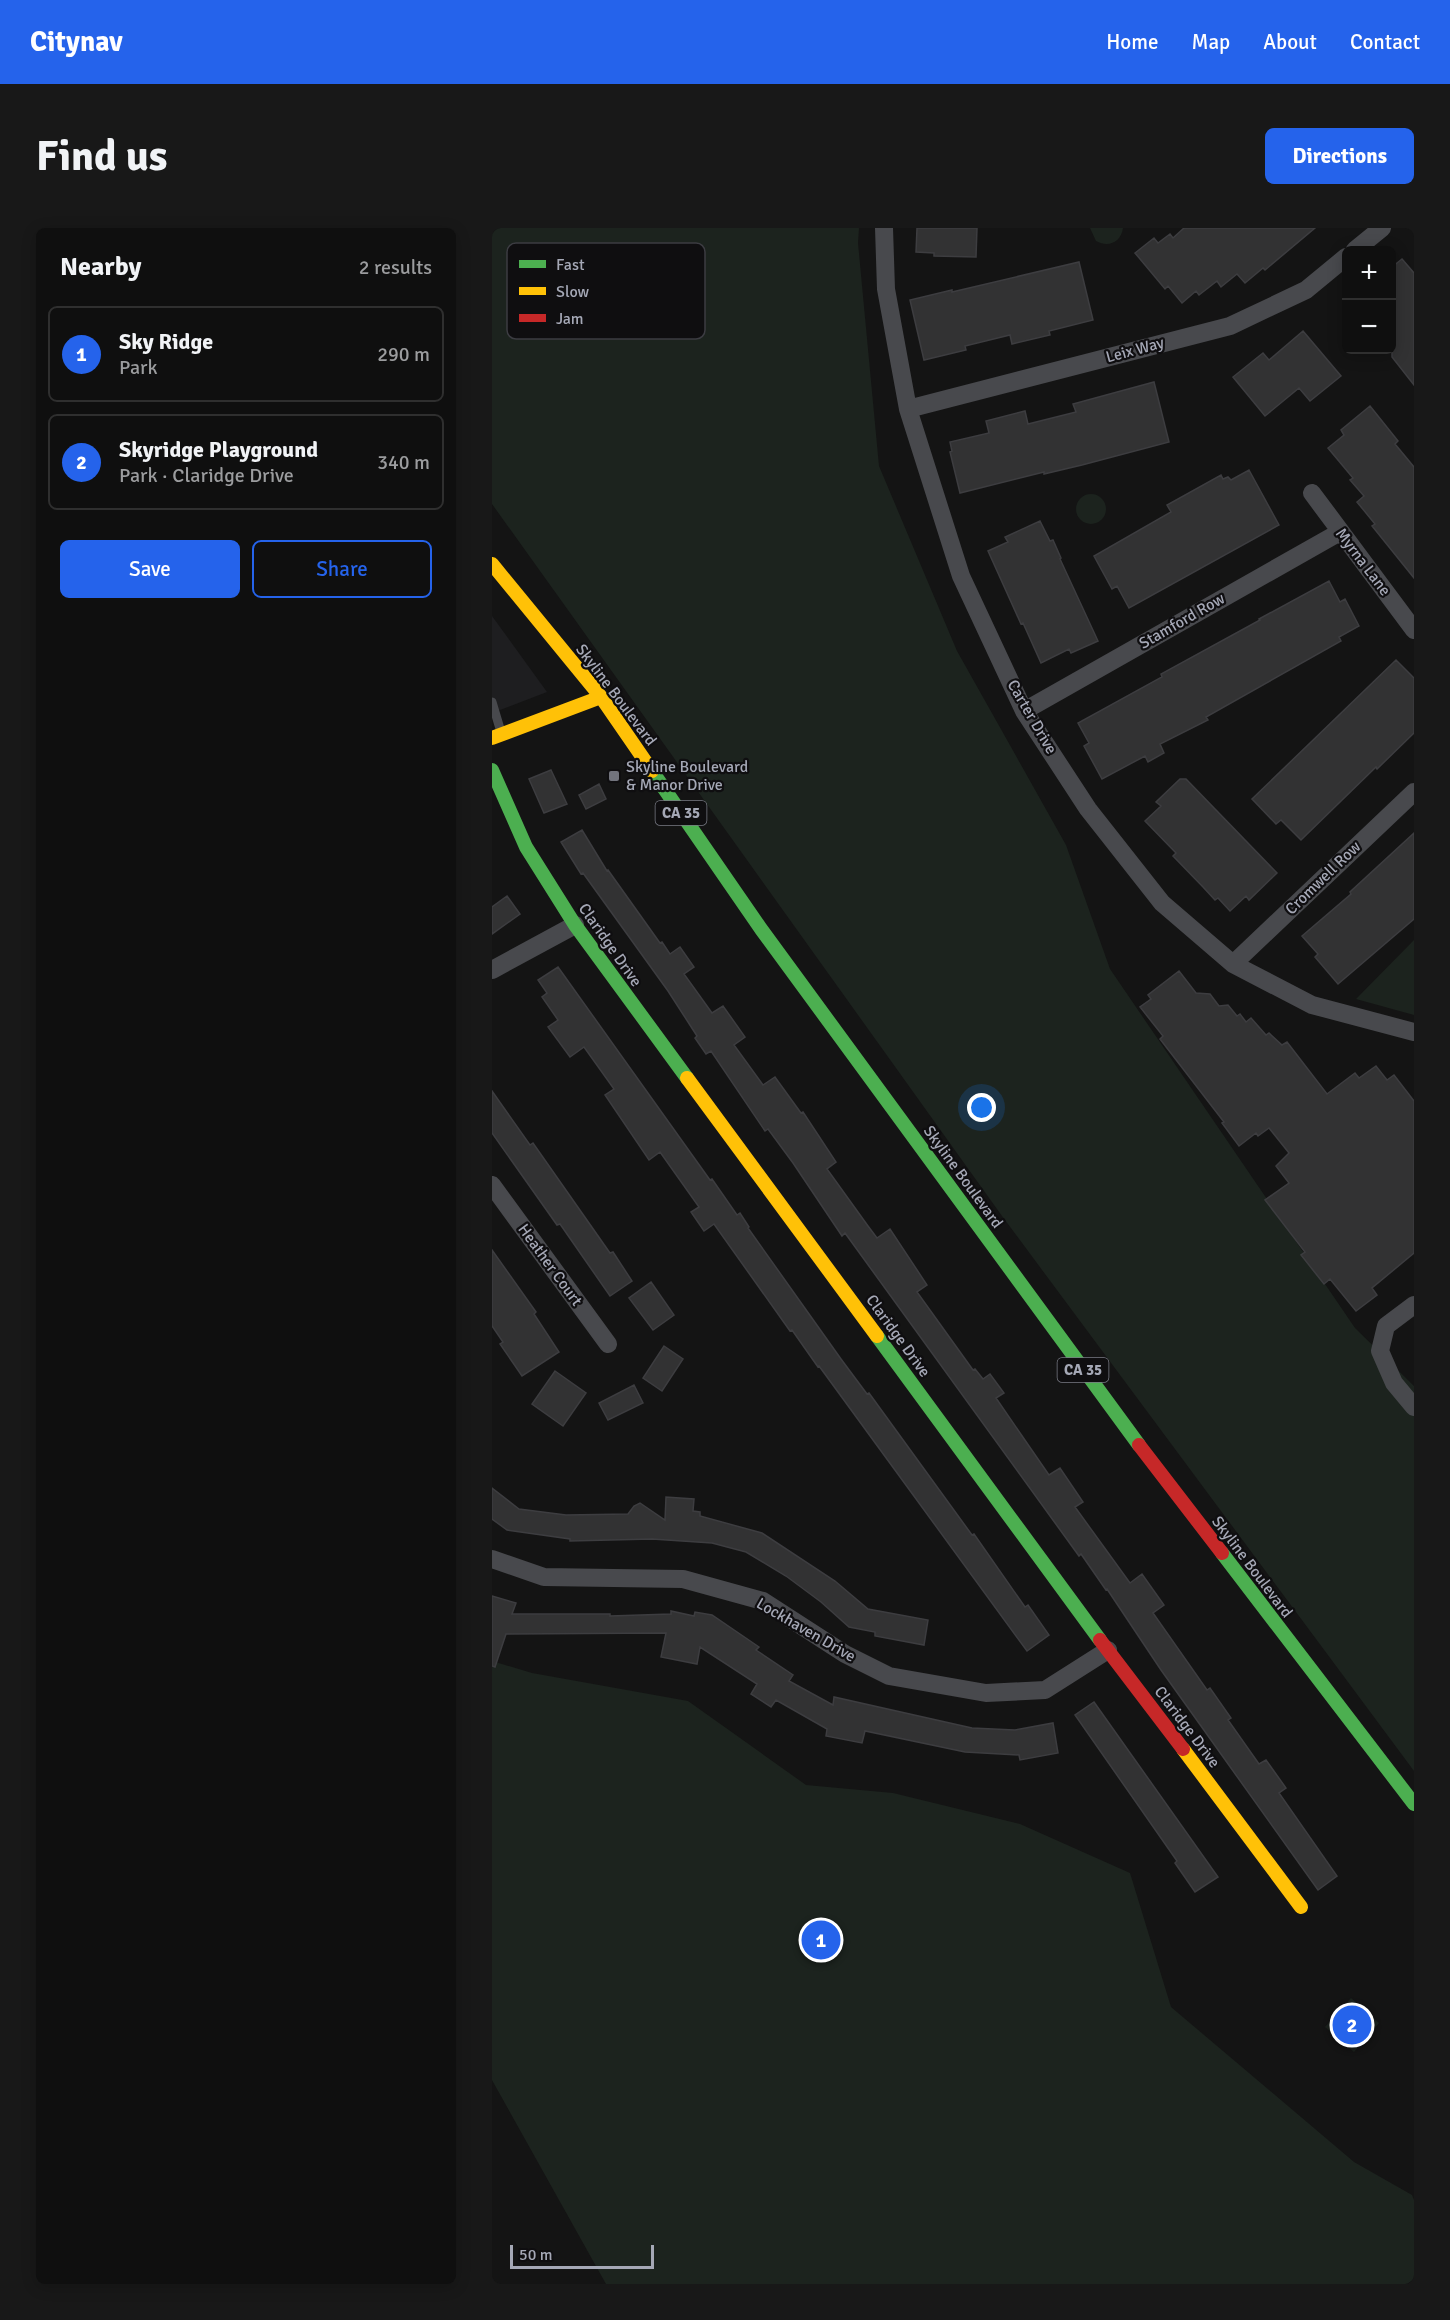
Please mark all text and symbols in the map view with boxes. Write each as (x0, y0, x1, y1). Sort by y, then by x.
text: Citynav (30, 25, 123, 59)
text: Home (1106, 29, 1159, 55)
text: Map (1192, 29, 1230, 55)
text: About (1263, 29, 1317, 55)
text: Contact (1350, 29, 1420, 55)
button: Directions (1265, 128, 1414, 184)
text: Find us (36, 131, 167, 182)
legend (507, 243, 705, 339)
map controls (1342, 246, 1396, 354)
button: + (1342, 246, 1396, 300)
text: Nearby (60, 251, 141, 283)
text: 2 results (359, 255, 432, 280)
text: Fast (556, 255, 585, 275)
text: Slow (556, 282, 590, 302)
button: − (1342, 300, 1396, 354)
text: Jam (556, 309, 584, 329)
text: Sky Ridge (119, 328, 213, 355)
street label: Leix Way (1104, 333, 1167, 367)
text: 1 (76, 342, 87, 367)
text: 290 m (377, 342, 430, 367)
text: Park (119, 355, 157, 380)
text: Skyridge Playground (119, 436, 318, 463)
text: 2 (76, 450, 87, 475)
text: 340 m (377, 450, 430, 475)
text: Park · Claridge Drive (119, 463, 294, 488)
street label: Myrna Lane (1331, 524, 1395, 600)
button: Save (60, 540, 240, 598)
button: Share (252, 540, 432, 598)
street label: Stamford Row (1136, 588, 1229, 654)
street label: Skyline Boulevard (571, 640, 661, 750)
street label: Carter Drive (1003, 676, 1061, 758)
place label: Skyline Boulevard & Manor Drive (626, 757, 748, 795)
marker: Skyline Boulevard & Manor Drive (607, 769, 621, 783)
road number: CA 35 (656, 801, 706, 825)
street label: Cromwell Row (1281, 837, 1365, 919)
street label: Claridge Drive (574, 899, 646, 991)
your location (967, 1093, 996, 1122)
street label: Skyline Boulevard (919, 1122, 1007, 1232)
street label: Heather Court (513, 1220, 587, 1310)
street label: Claridge Drive (861, 1291, 935, 1381)
road number: CA 35 (1058, 1358, 1108, 1382)
street label: Skyline Boulevard (1207, 1512, 1297, 1622)
street label: Lockhaven Drive (753, 1593, 859, 1667)
street label: Claridge Drive (1150, 1682, 1224, 1772)
pin: 1 (802, 1918, 840, 1962)
pin: 2 (1332, 2002, 1372, 2048)
scale bar (510, 2242, 654, 2270)
text: 50 m (519, 2245, 553, 2265)

